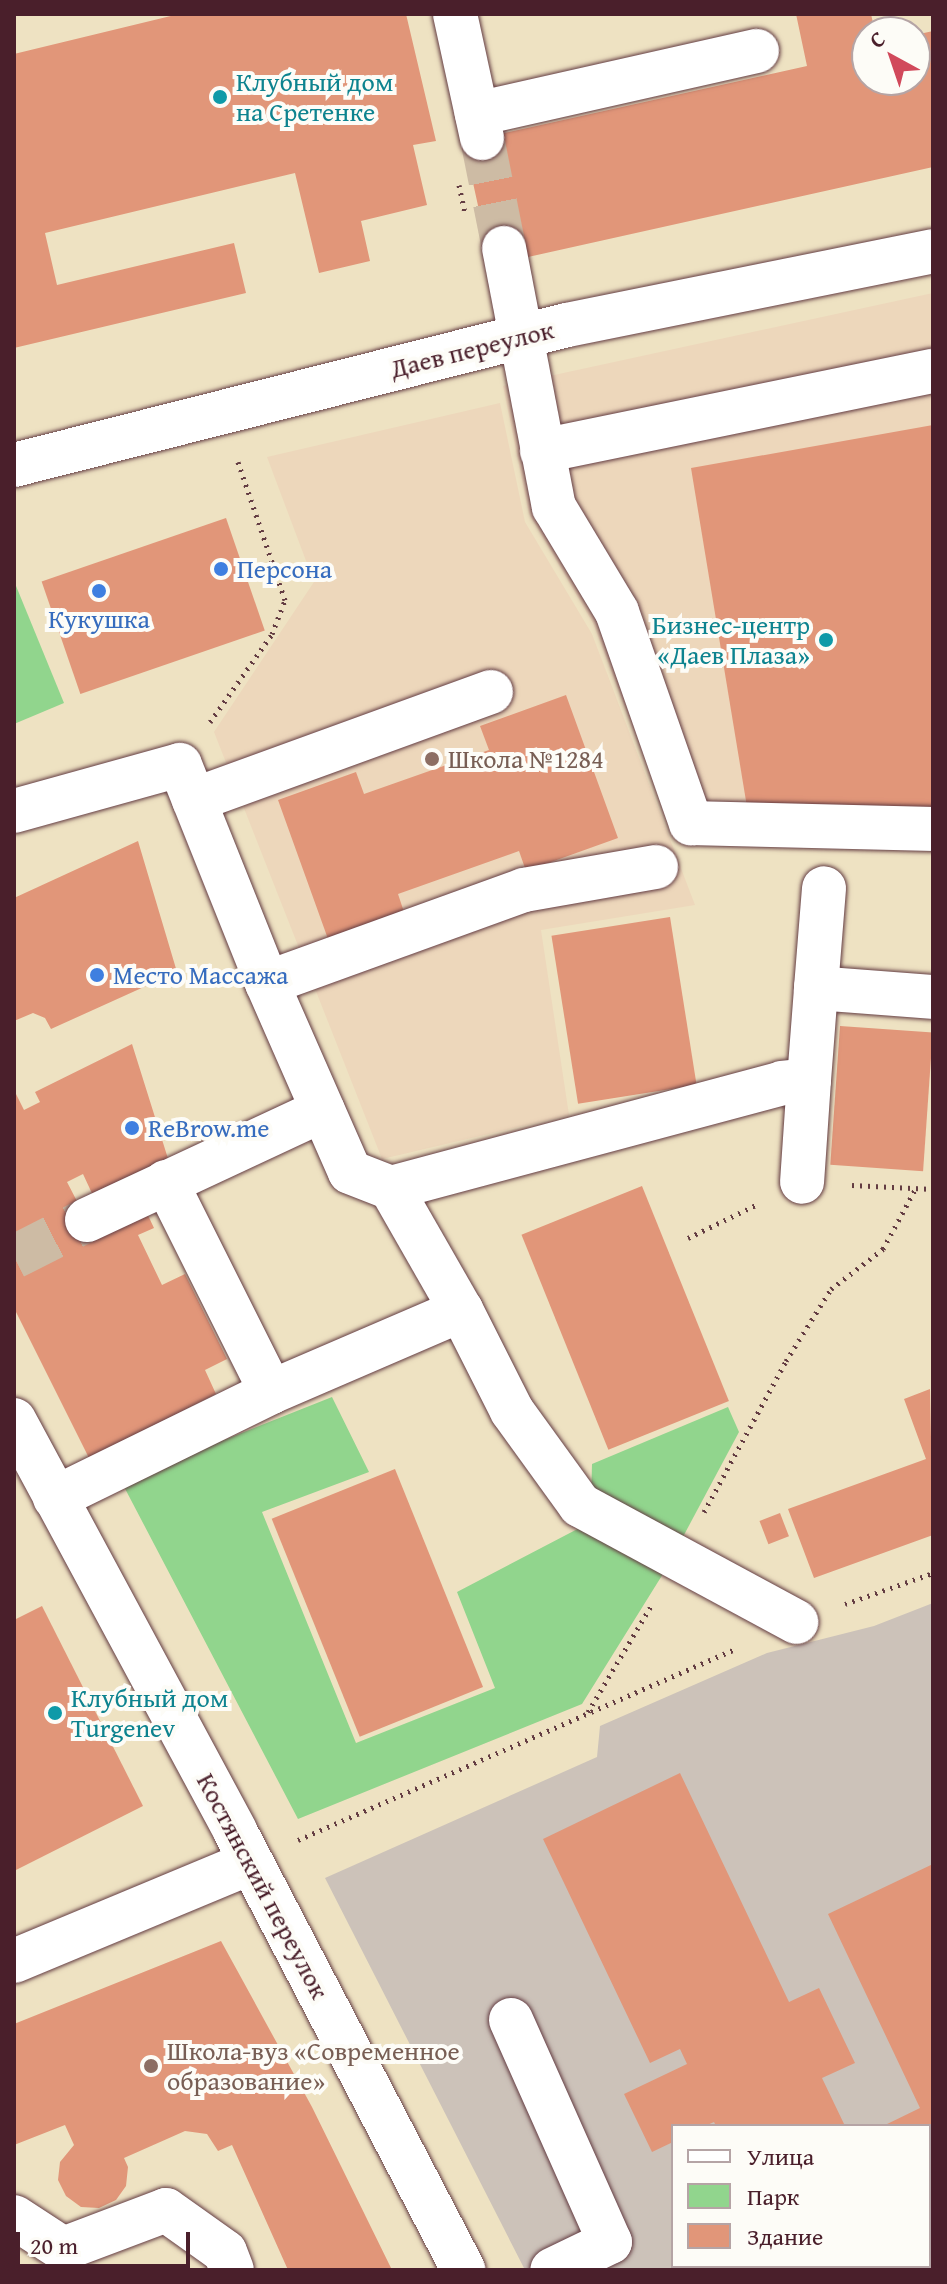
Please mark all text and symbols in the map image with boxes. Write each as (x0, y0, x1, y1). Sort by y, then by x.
north arrow (851, 16, 931, 96)
text: С (862, 23, 892, 55)
place label: Клубный дом на Сретенке (236, 66, 393, 128)
marker: Клубный дом на Сретенке (211, 88, 229, 106)
street label: Даев переулок (387, 314, 557, 384)
place label: Персона (237, 553, 332, 585)
marker: Персона (212, 560, 230, 578)
marker: Кукушка (90, 582, 108, 600)
place label: Кукушка (48, 603, 150, 635)
place label: Бизнес-центр «Даев Плаза» (652, 609, 810, 670)
marker: Бизнес-центр «Даев Плаза» (817, 631, 835, 649)
place label: Школа №1284 (448, 743, 604, 775)
marker: Школа №1284 (423, 750, 441, 768)
place label: Место Массажа (113, 959, 288, 991)
marker: Место Массажа (88, 966, 106, 984)
place label: ReBrow.me (148, 1112, 269, 1144)
marker: ReBrow.me (123, 1119, 141, 1137)
place label: Клубный дом Turgenev (71, 1682, 228, 1744)
marker: Клубный дом Turgenev (46, 1704, 64, 1722)
street label: Костянский переулок (190, 1768, 336, 2004)
place label: Школа-вуз «Современное образование» (167, 2035, 460, 2096)
marker: Школа-вуз «Современное образование» (142, 2057, 160, 2075)
legend (671, 2124, 931, 2268)
text: Улица (747, 2139, 814, 2174)
text: Парк (747, 2179, 799, 2214)
scale bar (20, 2216, 194, 2266)
text: Здание (747, 2219, 823, 2254)
text: 20 m (30, 2228, 78, 2263)

